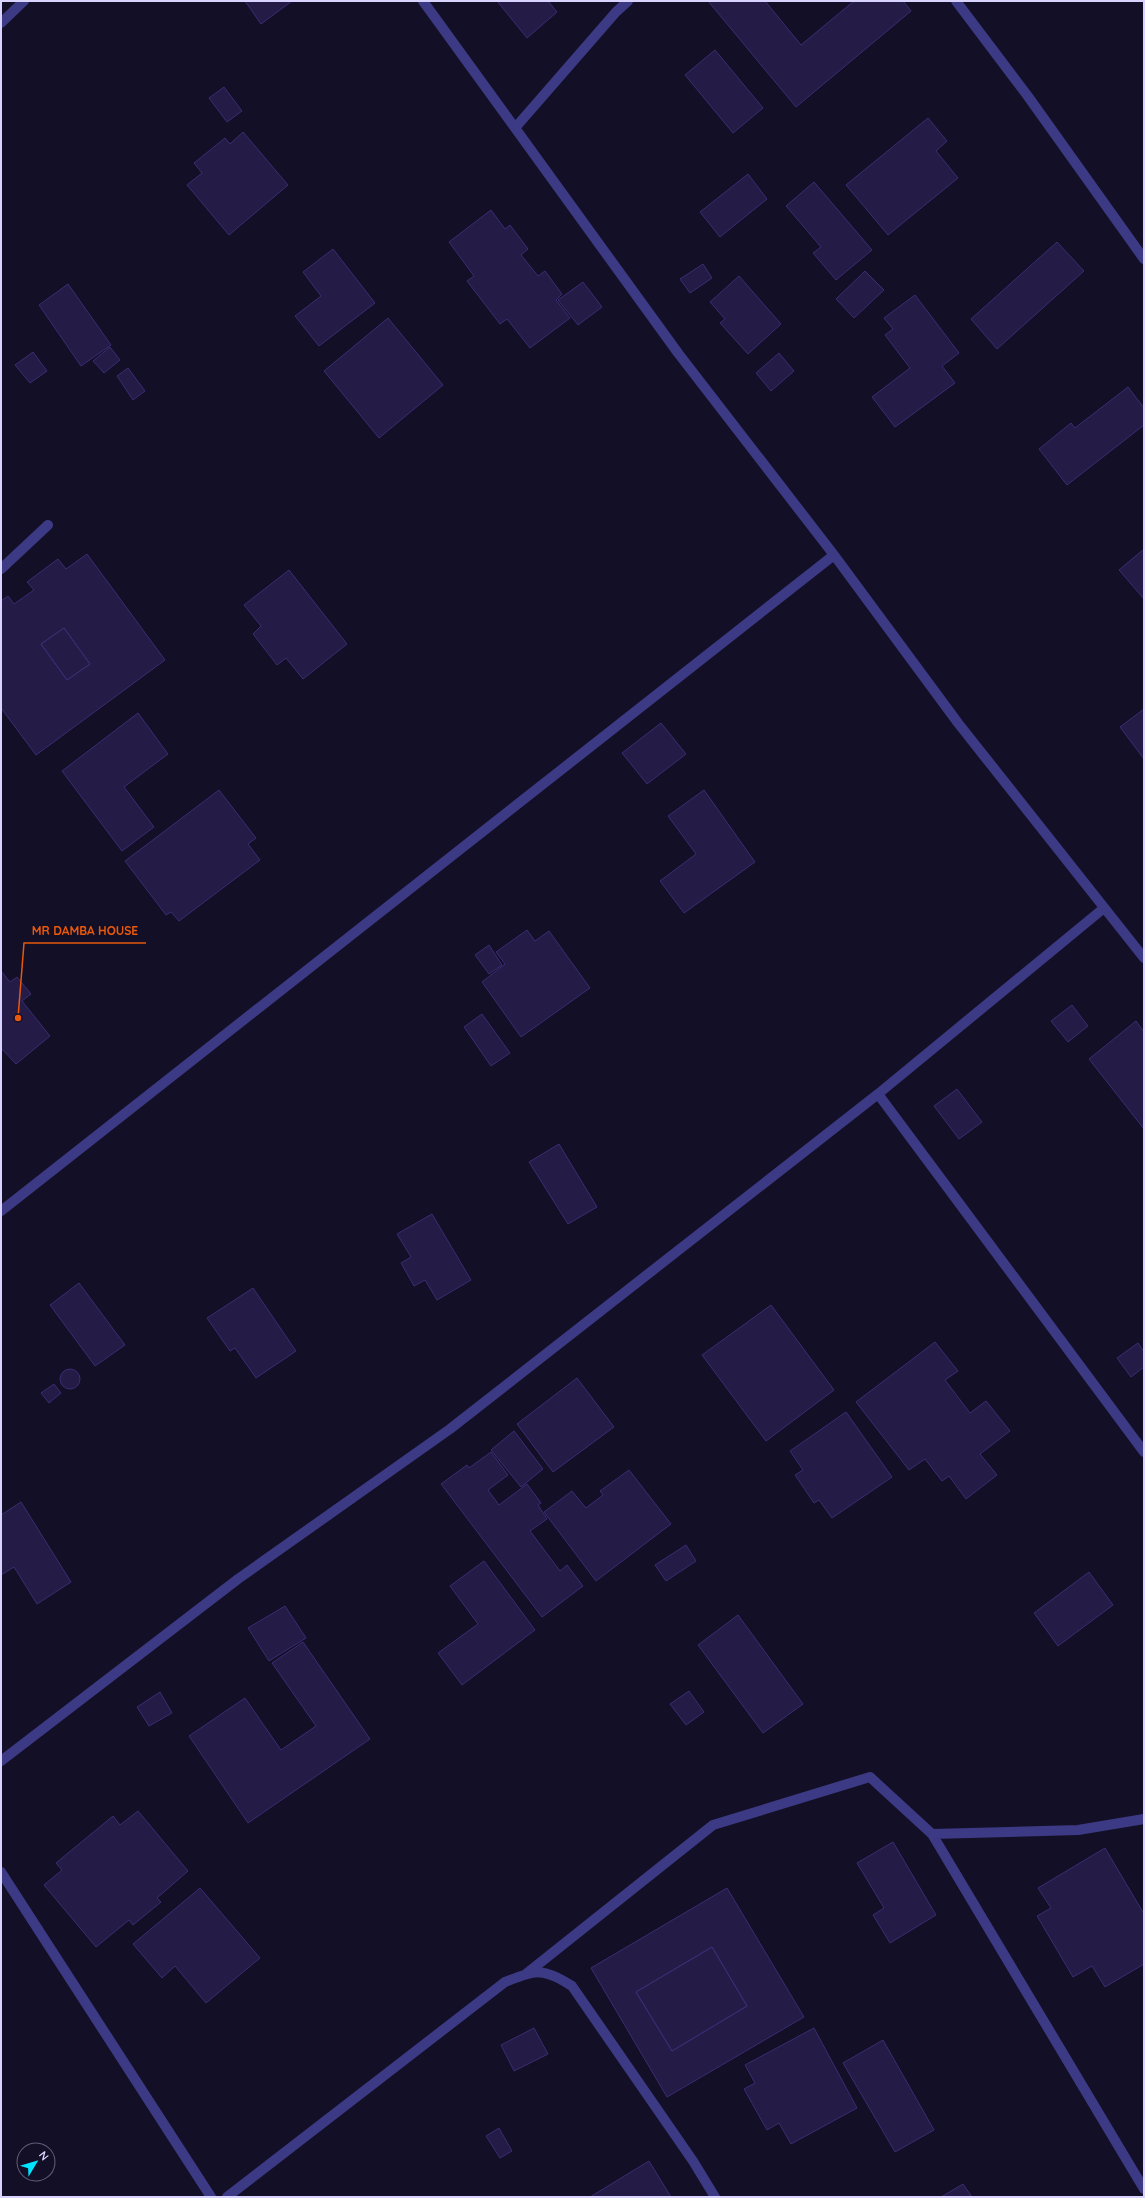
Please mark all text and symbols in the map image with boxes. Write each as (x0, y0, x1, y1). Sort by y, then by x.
callout: MR DAMBA HOUSE (24, 919, 146, 943)
text: MR DAMBA HOUSE (32, 923, 138, 938)
north arrow (16, 2142, 56, 2182)
text: N (36, 2148, 52, 2163)

